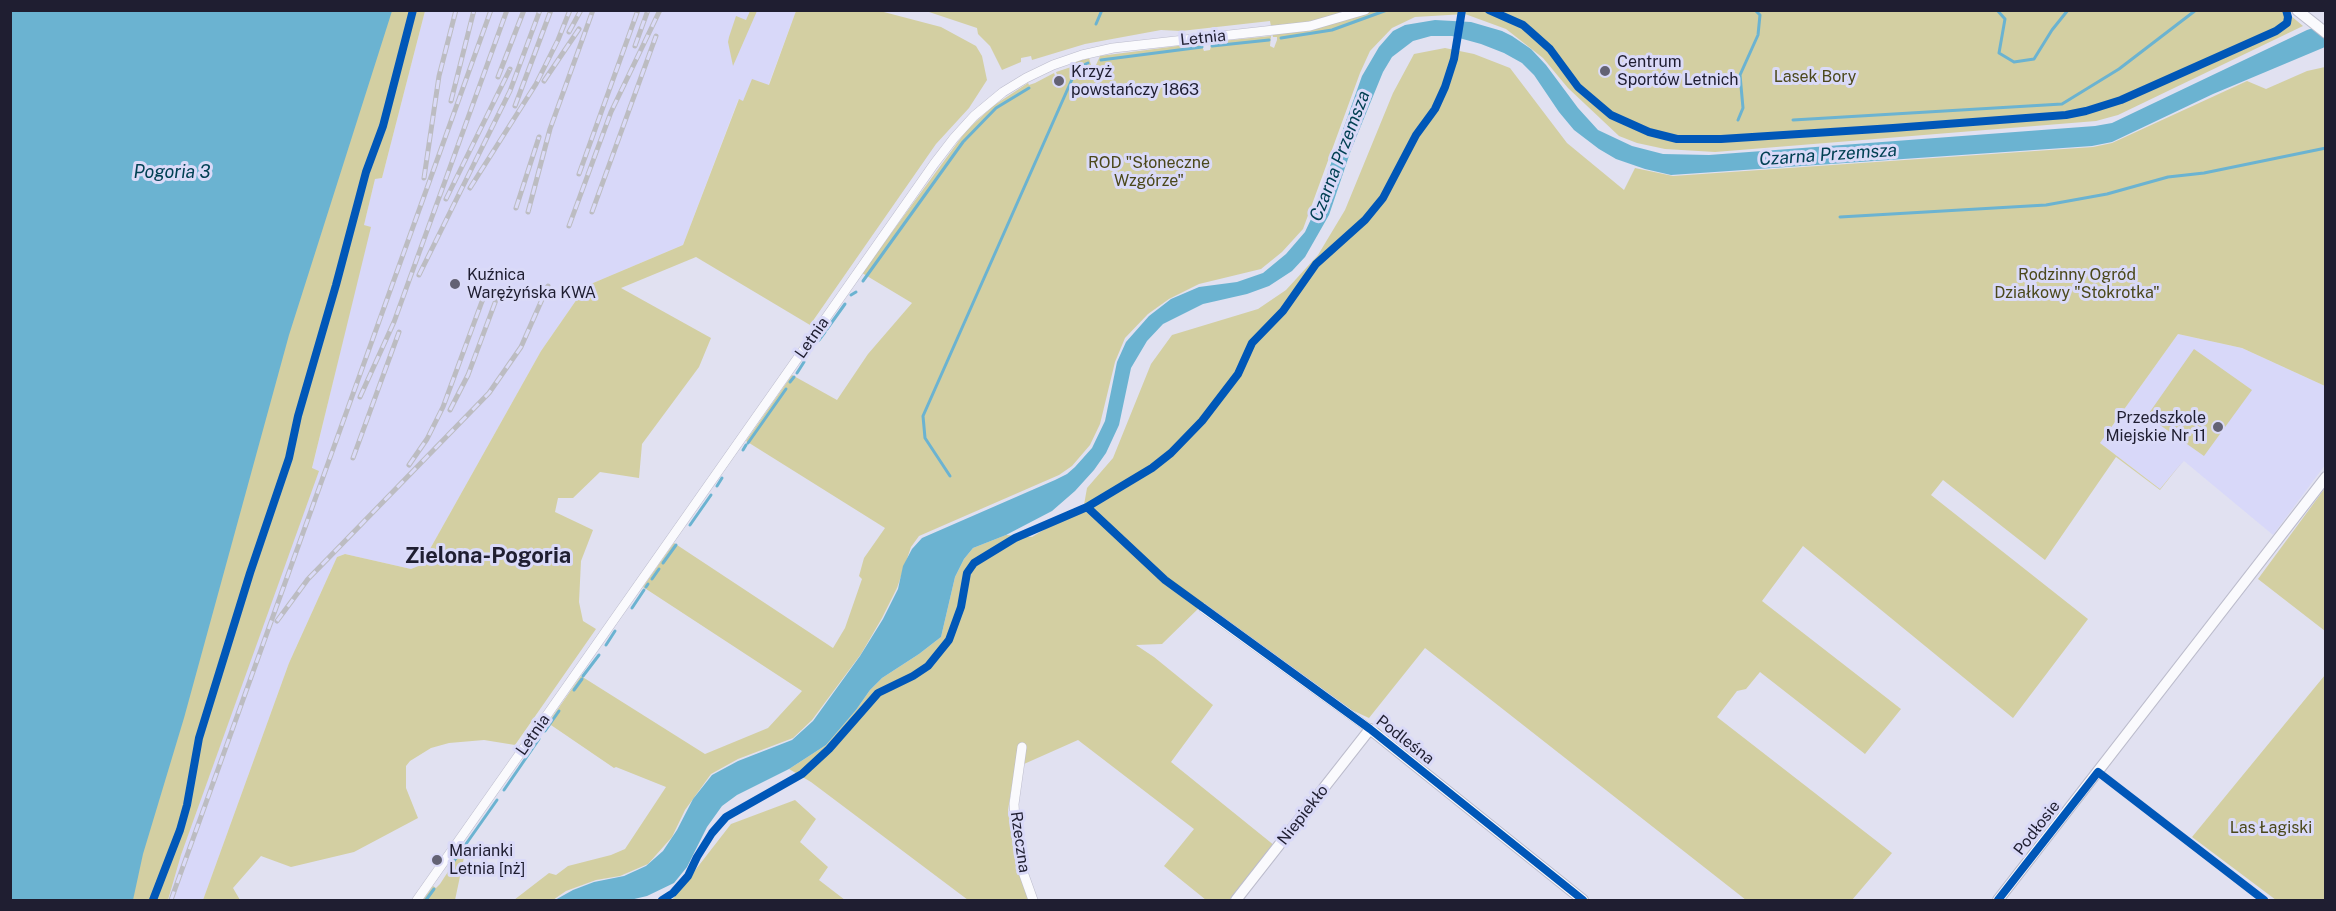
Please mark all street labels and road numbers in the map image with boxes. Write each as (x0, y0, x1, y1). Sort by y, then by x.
street label: Letnia (1179, 26, 1227, 50)
street label: Letnia (791, 314, 833, 362)
street label: Letnia (512, 711, 554, 759)
street label: Podleśna (1372, 711, 1438, 769)
street label: Niepiekło (1274, 781, 1332, 849)
street label: Podłosie (2010, 797, 2064, 859)
street label: Rzeczna (1006, 810, 1034, 874)

